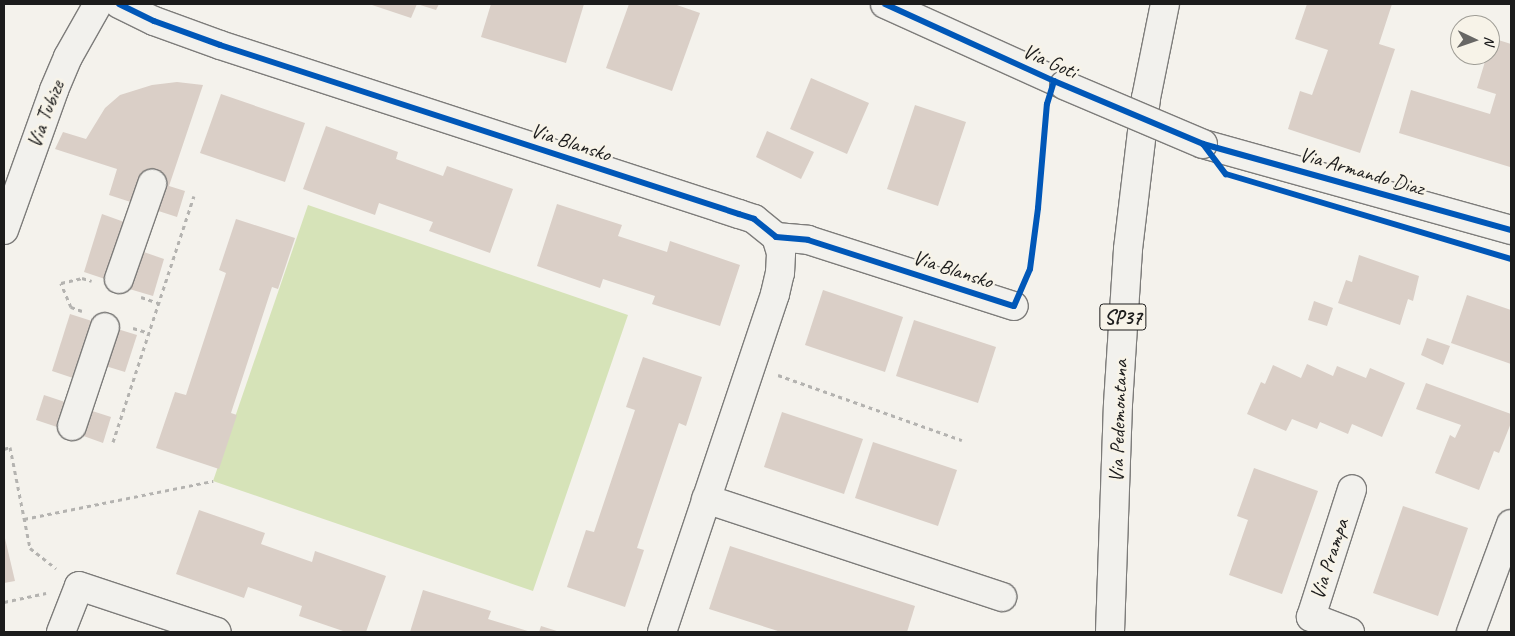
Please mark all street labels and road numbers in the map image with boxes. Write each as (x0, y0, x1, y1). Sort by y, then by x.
street label: Via Goti (1019, 38, 1081, 84)
street label: Via Tubize (21, 77, 69, 151)
street label: Via Blansko (528, 117, 614, 167)
street label: Via Armando Diaz (1296, 141, 1428, 201)
street label: Via Blansko (910, 244, 996, 294)
road number: SP37 (1099, 300, 1147, 334)
street label: Via Pedemontana (1103, 359, 1133, 483)
street label: Via Prampa (1304, 515, 1354, 603)

